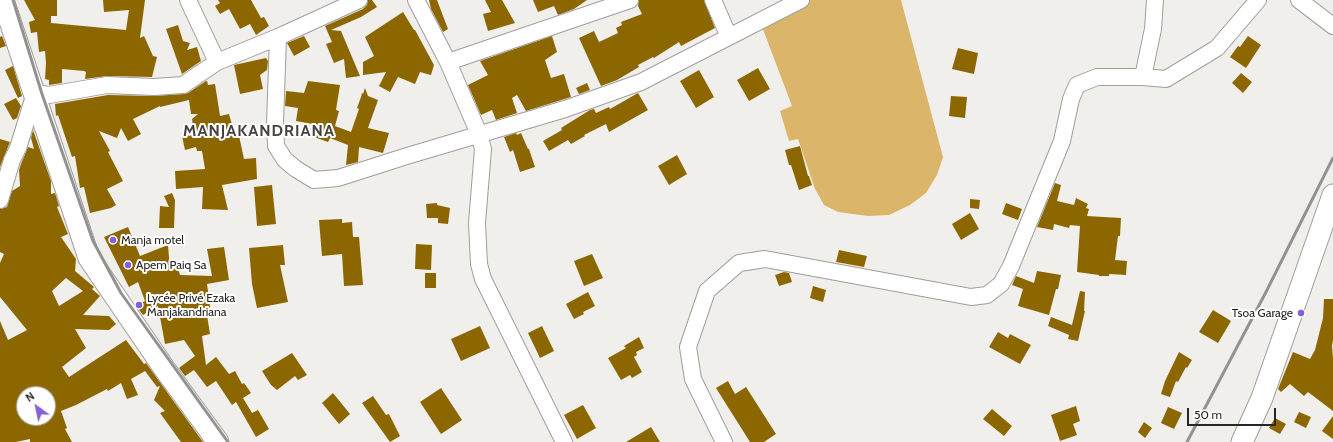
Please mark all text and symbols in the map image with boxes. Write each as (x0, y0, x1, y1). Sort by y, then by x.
district label: MANJAKANDRIANA (183, 121, 335, 141)
place label: Manja motel (121, 233, 184, 247)
marker: Manja motel (108, 235, 118, 245)
place label: Apem Paiq Sa (136, 258, 207, 272)
marker: Apem Paiq Sa (123, 260, 133, 270)
place label: Lycée Privé Ezaka Manjakandriana (147, 291, 235, 319)
marker: Lycée Privé Ezaka Manjakandriana (134, 300, 144, 310)
place label: Tsoa Garage (1232, 306, 1293, 320)
marker: Tsoa Garage (1296, 308, 1306, 318)
north arrow (16, 386, 56, 426)
text: N (23, 389, 37, 405)
scale bar (1189, 400, 1278, 426)
text: 50 m (1194, 407, 1222, 422)

